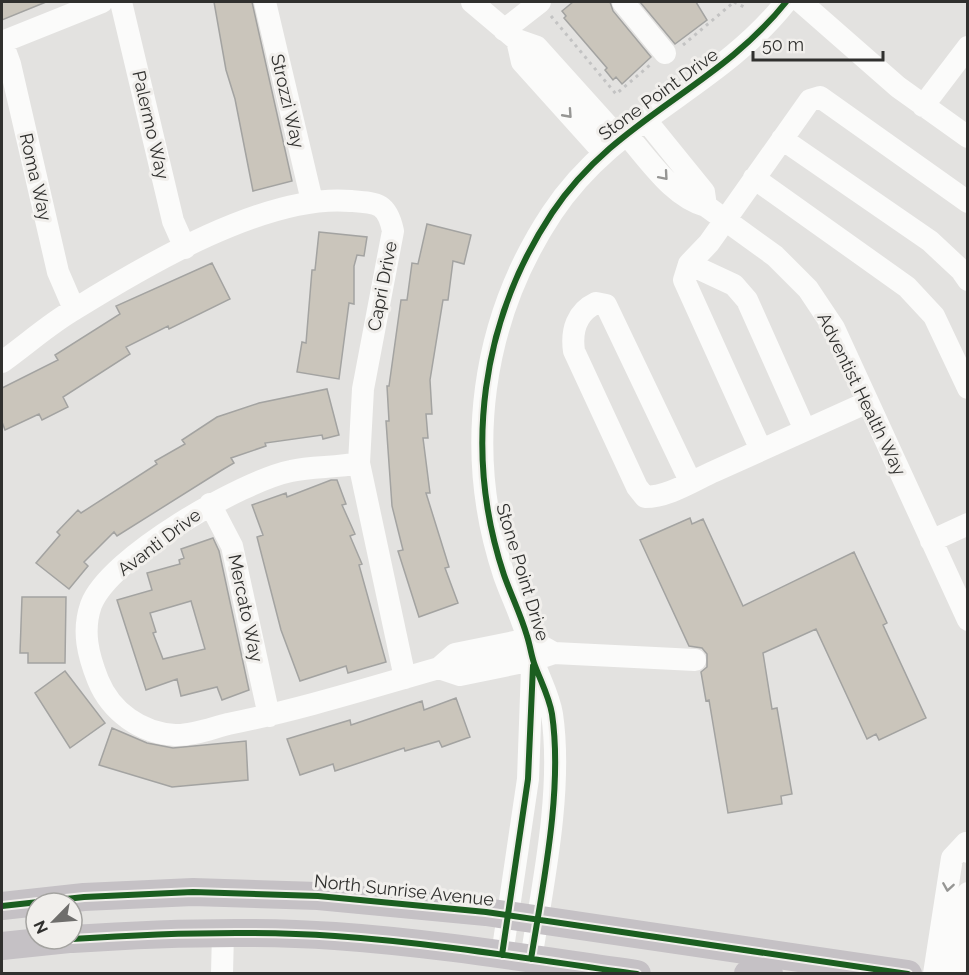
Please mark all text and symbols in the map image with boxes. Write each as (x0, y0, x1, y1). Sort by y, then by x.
scale bar (753, 24, 884, 62)
text: 50 m (762, 34, 804, 55)
street label: Stone Point Drive (594, 43, 722, 144)
street label: Strozzi Way (267, 52, 309, 150)
street label: Palermo Way (128, 69, 174, 182)
one-way arrow (561, 107, 572, 118)
street label: Roma Way (16, 131, 56, 223)
one-way arrow (657, 169, 668, 180)
street label: Capri Drive (363, 239, 401, 333)
street label: Adventist Health Way (813, 309, 911, 479)
street label: Stone Point Drive (492, 501, 554, 644)
street label: Avanti Drive (113, 504, 205, 580)
street label: Mercato Way (224, 552, 268, 664)
street label: North Sunrise Avenue (313, 870, 495, 910)
one-way arrow (942, 883, 954, 892)
north arrow (24, 891, 84, 951)
text: N (30, 918, 52, 937)

